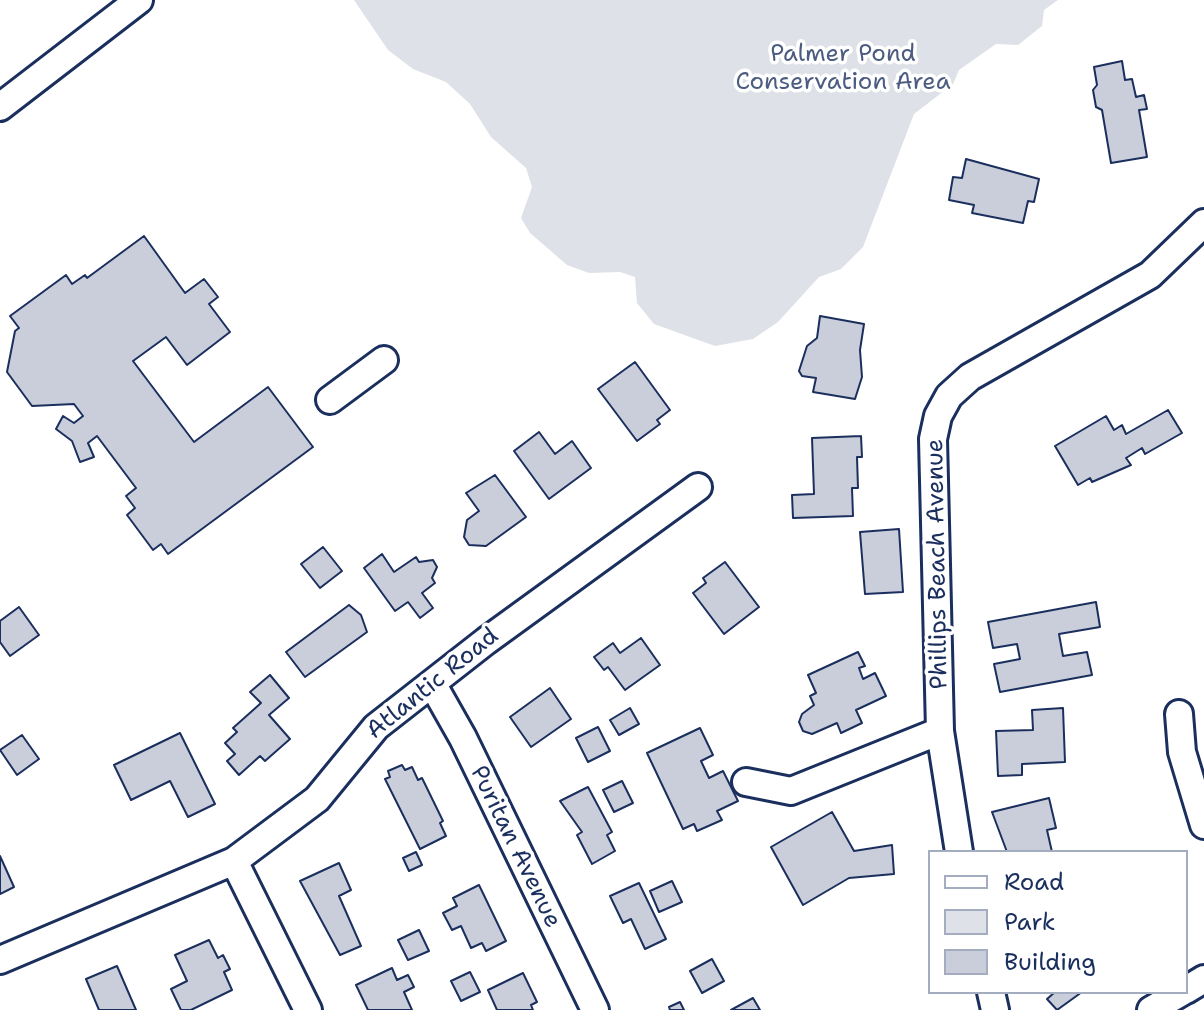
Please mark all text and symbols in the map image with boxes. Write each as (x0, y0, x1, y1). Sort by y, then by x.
park label: Palmer Pond Conservation Area (735, 41, 951, 97)
street label: Phillips Beach Avenue (921, 438, 955, 690)
street label: Atlantic Road (361, 622, 505, 746)
street label: Puritan Avenue (463, 761, 567, 933)
legend (928, 850, 1188, 994)
text: Road (1004, 866, 1064, 898)
text: Park (1004, 906, 1056, 938)
text: Building (1004, 946, 1096, 978)

